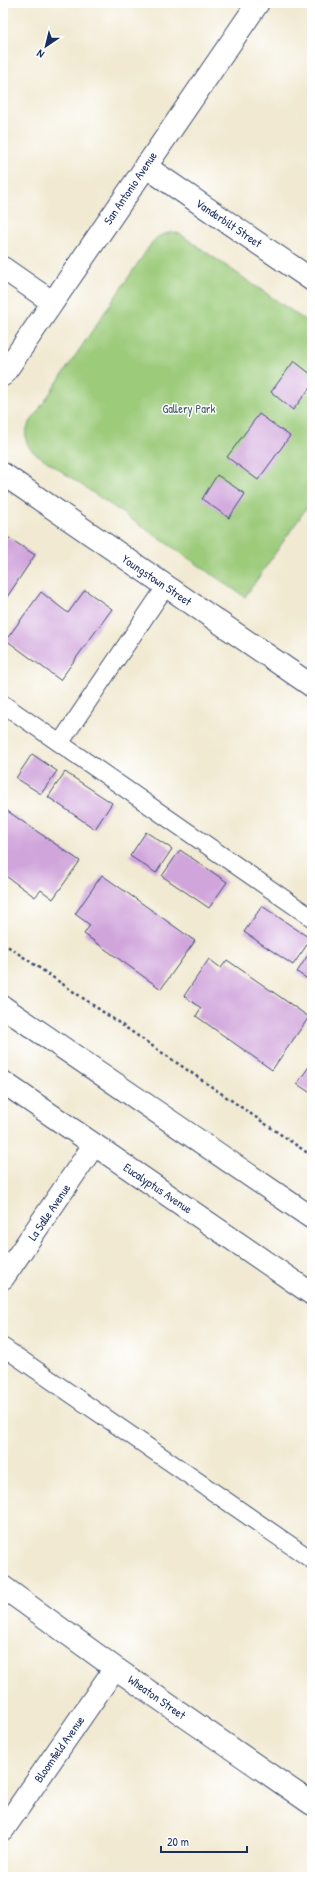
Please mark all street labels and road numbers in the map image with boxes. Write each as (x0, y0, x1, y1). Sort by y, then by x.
street label: San Antonio Avenue (99, 148, 161, 228)
street label: Vanderbilt Street (192, 195, 266, 252)
street label: Youngstown Street (119, 550, 196, 610)
street label: Eucalyptus Avenue (120, 1159, 196, 1217)
street label: La Salle Avenue (24, 1180, 74, 1244)
street label: Wheaton Street (125, 1671, 190, 1724)
street label: Bloomfield Avenue (30, 1712, 88, 1786)

